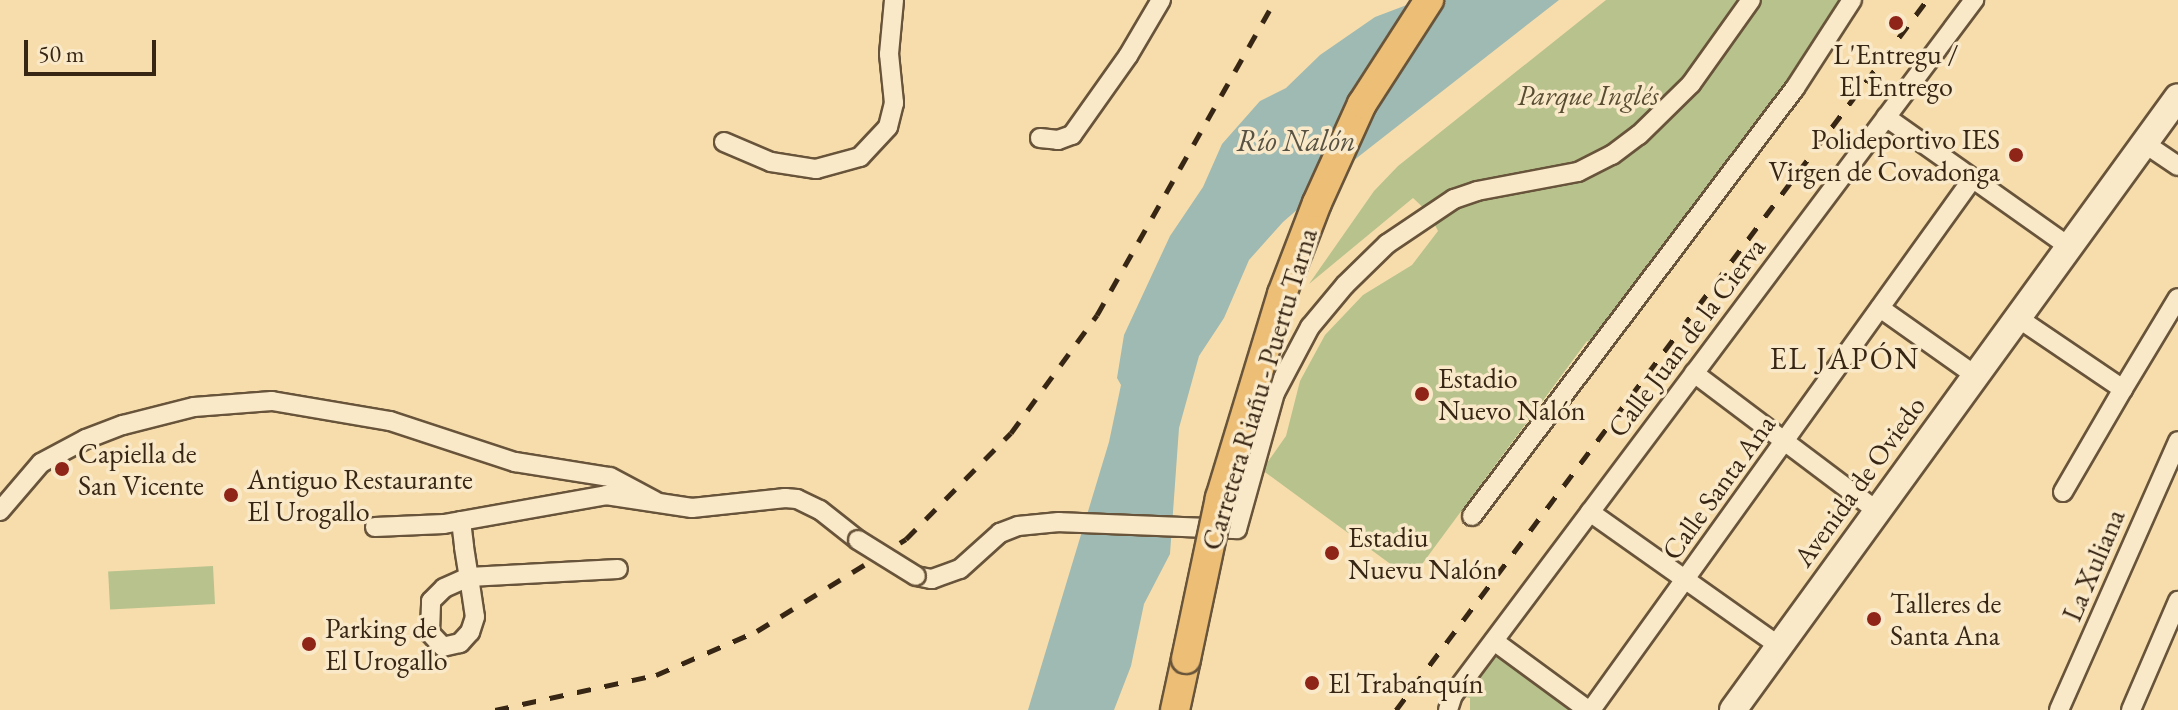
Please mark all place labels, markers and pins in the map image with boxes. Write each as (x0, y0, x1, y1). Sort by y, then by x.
marker: L'Entregu / El Entrego (1885, 12, 1907, 34)
place label: L'Entregu / El Entrego (1833, 37, 1959, 103)
place label: Polideportivo IES Virgen de Covadonga (1769, 122, 2000, 188)
marker: Polideportivo IES Virgen de Covadonga (2007, 146, 2025, 164)
place label: Estadio Nuevo Nalón (1438, 361, 1586, 427)
marker: Estadio Nuevo Nalón (1413, 385, 1431, 403)
place label: Capiella de San Vicente (78, 436, 204, 502)
marker: Capiella de San Vicente (53, 460, 71, 478)
place label: Antiguo Restaurante El Urogallo (247, 462, 473, 528)
marker: Antiguo Restaurante El Urogallo (222, 486, 240, 504)
place label: Estadiu Nuevu Nalón (1348, 520, 1497, 586)
marker: Estadiu Nuevu Nalón (1323, 544, 1341, 562)
place label: Talleres de Santa Ana (1890, 586, 2001, 652)
marker: Talleres de Santa Ana (1865, 610, 1883, 628)
place label: Parking de El Urogallo (325, 611, 448, 677)
marker: Parking de El Urogallo (300, 635, 318, 653)
place label: El Trabanquín (1328, 666, 1483, 700)
marker: El Trabanquín (1303, 674, 1321, 692)

